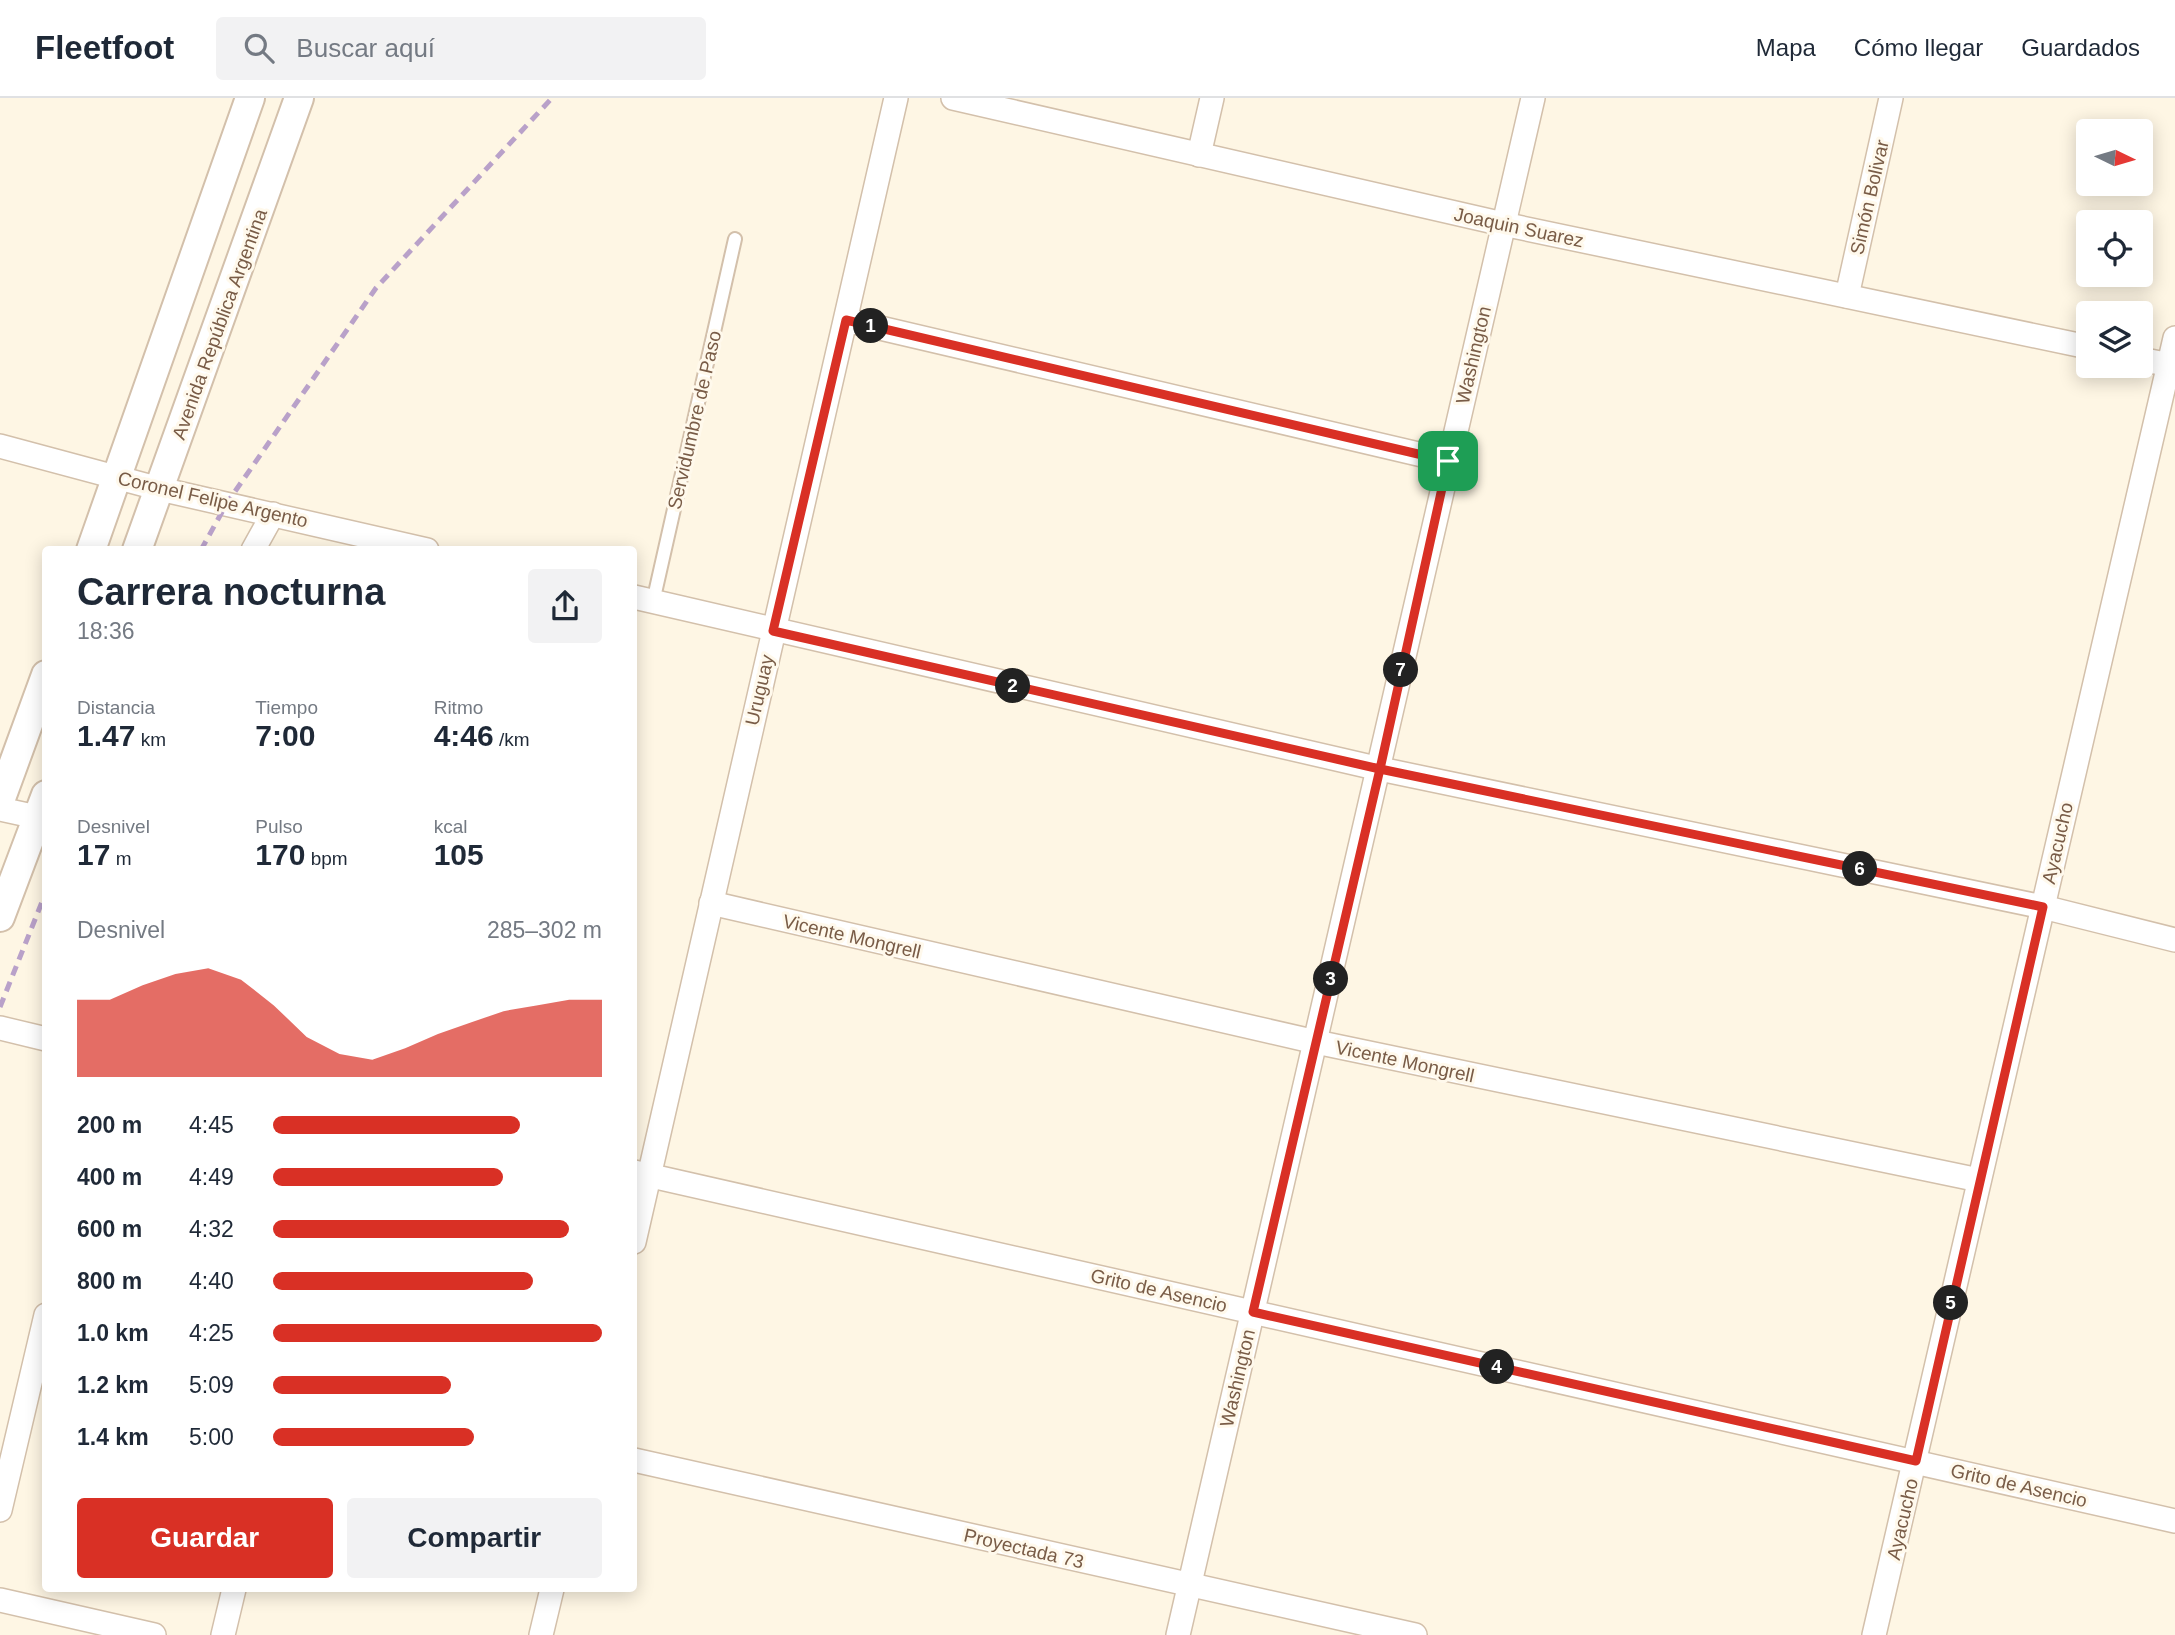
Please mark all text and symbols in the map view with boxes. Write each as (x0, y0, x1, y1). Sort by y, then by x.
search box (216, 17, 706, 80)
text: Fleetfoot (35, 29, 174, 66)
icon: search (240, 29, 278, 67)
text: Buscar aquí (296, 33, 435, 63)
text: Mapa (1756, 34, 1816, 61)
text: Cómo llegar (1854, 34, 1983, 61)
text: Guardados (2021, 34, 2140, 61)
north arrow (2076, 119, 2152, 196)
map controls (2076, 119, 2153, 378)
street label: Simón Bolivar (1846, 137, 1893, 257)
street label: Joaquin Suarez (1452, 203, 1586, 251)
street label: Avenida República Argentina (168, 206, 271, 442)
button: locate (2076, 210, 2153, 287)
button: layers (2076, 301, 2153, 378)
street label: Washington (1452, 304, 1495, 406)
pin: 1 (854, 308, 888, 344)
text: 1 (865, 315, 876, 336)
street label: Servidumbre de Paso (664, 329, 725, 511)
pin (1418, 431, 1478, 491)
icon: arrive (1429, 442, 1467, 480)
street label: Coronel Felipe Argento (116, 467, 310, 532)
button: share (528, 569, 602, 643)
text: Carrera nocturna (77, 571, 385, 613)
text: 18:36 (77, 618, 135, 644)
street label: Uruguay (741, 652, 778, 727)
pin: 7 (1384, 652, 1418, 688)
text: 7 (1395, 659, 1406, 680)
pin: 2 (996, 668, 1030, 704)
text: 2 (1007, 675, 1018, 696)
text: Distancia (77, 697, 155, 718)
text: Tiempo (255, 697, 318, 718)
text: Ritmo (434, 697, 483, 718)
text: 1.47 (77, 719, 135, 752)
text: 7:00 (255, 719, 315, 752)
text: 4:46 (434, 719, 494, 752)
text: km (135, 729, 166, 750)
text: /km (494, 729, 530, 750)
street label: Ayacucho (2038, 800, 2077, 886)
text: Desnivel (77, 816, 150, 837)
text: Pulso (255, 816, 303, 837)
text: kcal (434, 816, 467, 837)
text: 17 (77, 838, 110, 871)
text: 170 (255, 838, 305, 871)
text: 105 (434, 838, 484, 871)
text: m (110, 848, 131, 869)
text: bpm (305, 848, 348, 869)
pin: 6 (1842, 852, 1878, 886)
text: 6 (1854, 858, 1865, 879)
street label: Vicente Mongrell (781, 910, 923, 963)
text: Desnivel (77, 917, 165, 943)
text: 285–302 m (487, 917, 602, 943)
pin: 3 (1314, 962, 1348, 996)
text: 3 (1325, 968, 1336, 989)
street label: Vicente Mongrell (1334, 1037, 1476, 1086)
text: 200 m (77, 1112, 142, 1138)
text: 4:45 (189, 1112, 234, 1138)
text: 400 m (77, 1164, 142, 1190)
text: 4:49 (189, 1164, 234, 1190)
text: 600 m (77, 1216, 142, 1242)
text: 4:32 (189, 1216, 234, 1242)
street label: Grito de Asencio (1089, 1265, 1229, 1316)
text: 800 m (77, 1268, 142, 1294)
text: 4:40 (189, 1268, 234, 1294)
pin: 5 (1934, 1286, 1968, 1320)
text: 5 (1945, 1292, 1956, 1313)
text: 1.0 km (77, 1320, 149, 1346)
text: 4:25 (189, 1320, 234, 1346)
street label: Washington (1216, 1327, 1259, 1429)
pin: 4 (1480, 1350, 1514, 1384)
text: 4 (1491, 1356, 1502, 1377)
text: 1.2 km (77, 1372, 149, 1398)
text: 5:09 (189, 1372, 234, 1398)
text: 1.4 km (77, 1424, 149, 1450)
text: 5:00 (189, 1424, 234, 1450)
street label: Grito de Asencio (1949, 1460, 2089, 1511)
street label: Ayacucho (1883, 1476, 1922, 1562)
button: Guardar (77, 1498, 333, 1578)
button: Compartir (347, 1498, 602, 1578)
street label: Proyectada 73 (962, 1524, 1086, 1572)

